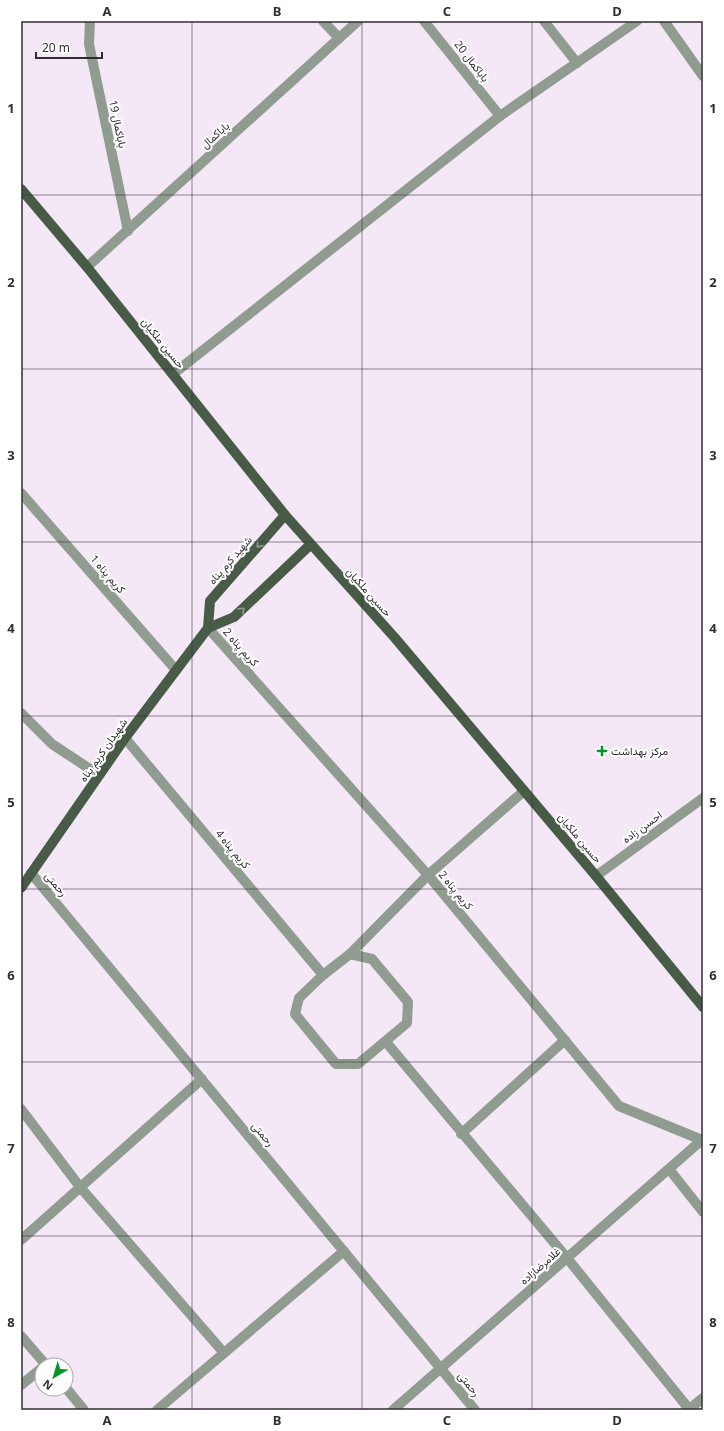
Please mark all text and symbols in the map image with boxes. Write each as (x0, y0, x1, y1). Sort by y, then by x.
text: A (103, 2, 112, 20)
text: B (273, 2, 281, 20)
text: C (443, 2, 451, 20)
text: D (612, 2, 622, 20)
scale bar (36, 34, 102, 60)
street label: باباکمال 20 (451, 37, 493, 85)
text: 20 m (42, 39, 70, 56)
street label: باباکمال 19 (106, 98, 131, 149)
text: 1 (7, 99, 15, 117)
text: 1 (709, 99, 717, 117)
street label: باباکمال (197, 118, 232, 151)
text: 2 (7, 273, 15, 291)
text: 2 (709, 273, 717, 291)
street label: حسین ملکیان (138, 314, 188, 371)
text: 3 (7, 446, 15, 464)
text: 3 (709, 446, 717, 464)
street label: شهید کرم پناه (204, 532, 256, 588)
one-way arrow (257, 540, 264, 547)
street label: کریم پناه 1 (87, 551, 129, 597)
street label: حسین ملکیان (343, 564, 395, 619)
one-way arrow (237, 607, 245, 615)
text: 4 (7, 619, 15, 637)
text: 4 (709, 619, 717, 637)
street label: کریم پناه 2 (219, 624, 263, 670)
street label: شهیدان کریم پناه (75, 715, 131, 785)
place label: مرکز بهداشت (611, 743, 668, 758)
marker: مرکز بهداشت (596, 745, 608, 757)
text: 5 (7, 793, 15, 811)
text: 5 (709, 793, 717, 811)
street label: احسن زاده (619, 807, 665, 846)
street label: حسین ملکیان (555, 809, 606, 866)
street label: کریم پناه 4 (212, 826, 254, 872)
street label: کریم پناه 2 (435, 867, 477, 913)
street label: رحمتی (42, 868, 71, 899)
text: 6 (7, 966, 15, 984)
text: 6 (709, 966, 717, 984)
street label: رحمتی (249, 1118, 278, 1149)
text: 7 (7, 1139, 15, 1157)
text: 7 (709, 1139, 717, 1157)
street label: غلامرضازاده (516, 1244, 564, 1288)
text: 8 (7, 1313, 15, 1331)
text: 8 (709, 1313, 717, 1331)
north arrow (34, 1357, 74, 1397)
street label: رحمتی (455, 1368, 484, 1399)
text: N (39, 1377, 56, 1394)
text: A (103, 1411, 112, 1429)
text: B (273, 1411, 281, 1429)
text: C (443, 1411, 451, 1429)
text: D (612, 1411, 622, 1429)

